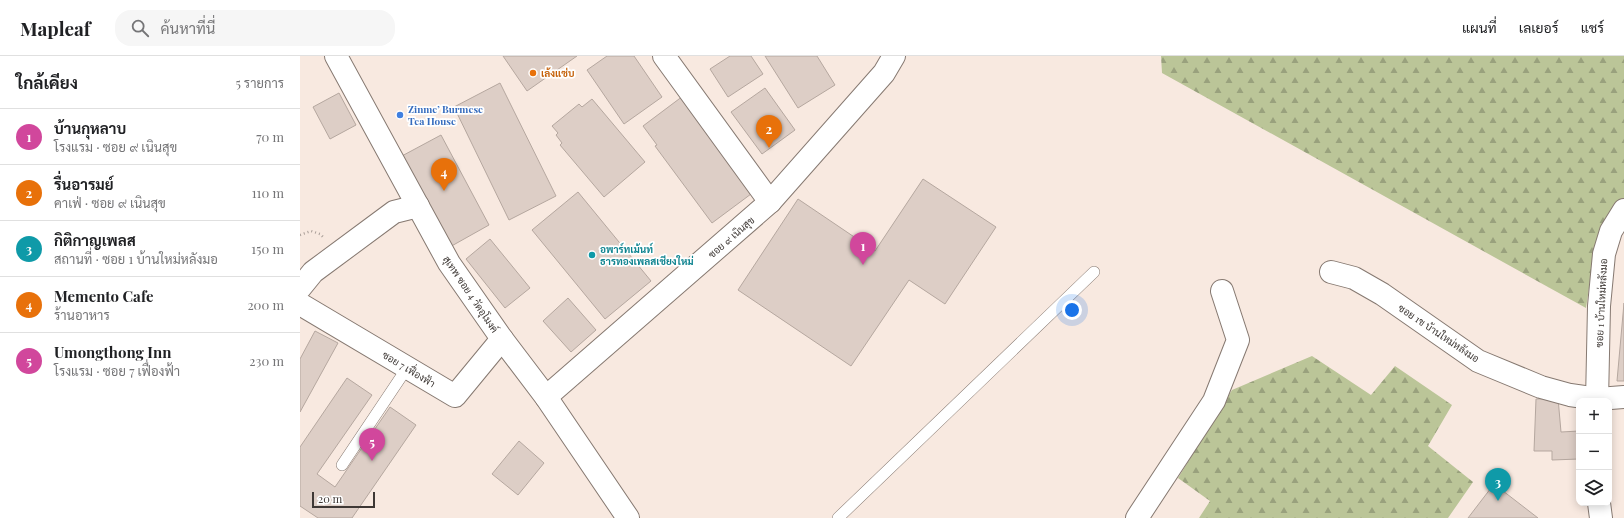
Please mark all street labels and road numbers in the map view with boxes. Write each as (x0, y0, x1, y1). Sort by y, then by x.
street label: ซอย ๙ เนินสุข (705, 213, 758, 262)
street label: สุเทพ ซอย 4 วัดอุโมงค์ (439, 253, 502, 336)
street label: ซอย 1 บ้านใหม่หลังมอ (1592, 258, 1610, 348)
street label: ซอย 1ข บ้านใหม่หลังมอ (1396, 301, 1482, 365)
street label: ซอย 7 เฟื่องฟ้า (380, 347, 439, 390)

